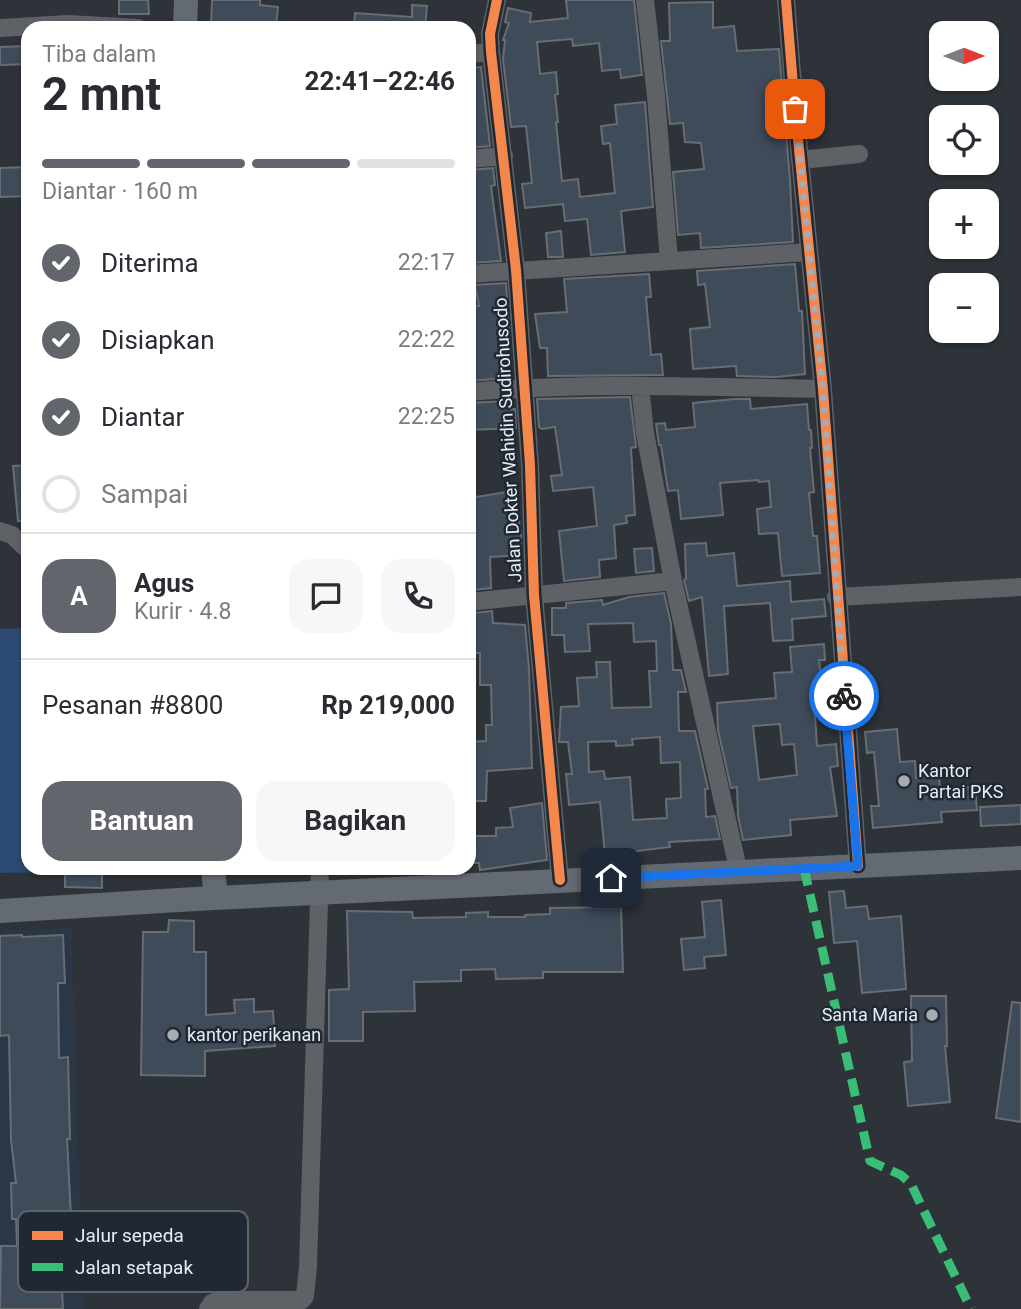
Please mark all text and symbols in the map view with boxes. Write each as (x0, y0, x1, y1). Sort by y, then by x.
north arrow (929, 21, 999, 91)
map controls (929, 21, 999, 343)
text: Tiba dalam (42, 41, 156, 68)
text: 22:41–22:46 (305, 66, 455, 96)
text: 2 mnt (42, 67, 161, 121)
pin (765, 79, 825, 139)
icon: bag (776, 90, 814, 128)
button: locate (929, 105, 999, 175)
text: Diantar · 160 m (42, 178, 198, 205)
button: + (929, 189, 999, 259)
icon: check (42, 244, 80, 282)
text: Diterima (101, 248, 199, 278)
text: 22:17 (398, 249, 455, 276)
button: − (929, 273, 999, 343)
street label: Jalan Dokter Wahidin Sudirohusodo (490, 297, 525, 583)
icon: check (42, 321, 80, 359)
text: Disiapkan (101, 325, 215, 355)
text: 22:22 (398, 326, 455, 353)
icon: check (42, 398, 80, 436)
text: Diantar (101, 402, 184, 432)
text: 22:25 (398, 403, 455, 430)
text: Sampai (101, 479, 188, 509)
button: chat (289, 559, 363, 633)
button: phone (381, 559, 455, 633)
text: Agus (134, 568, 194, 598)
text: A (70, 581, 88, 611)
text: Kurir · 4.8 (134, 598, 231, 625)
courier (809, 661, 879, 731)
icon: bike (825, 677, 863, 715)
text: Pesanan #8800 (42, 690, 223, 720)
text: Rp 219,000 (321, 690, 455, 720)
place label: Kantor Partai PKS (918, 760, 1004, 802)
marker: Kantor Partai PKS (896, 773, 912, 789)
button: Bantuan (42, 781, 242, 861)
button: Bagikan (256, 781, 455, 861)
pin (581, 848, 641, 908)
icon: home (592, 859, 630, 897)
place label: Santa Maria (822, 1004, 918, 1025)
marker: Santa Maria (924, 1007, 940, 1023)
place label: kantor perikanan (187, 1024, 321, 1045)
marker: kantor perikanan (165, 1027, 181, 1043)
legend (18, 1211, 248, 1292)
text: Jalur sepeda (75, 1224, 184, 1247)
text: Jalan setapak (75, 1256, 193, 1279)

